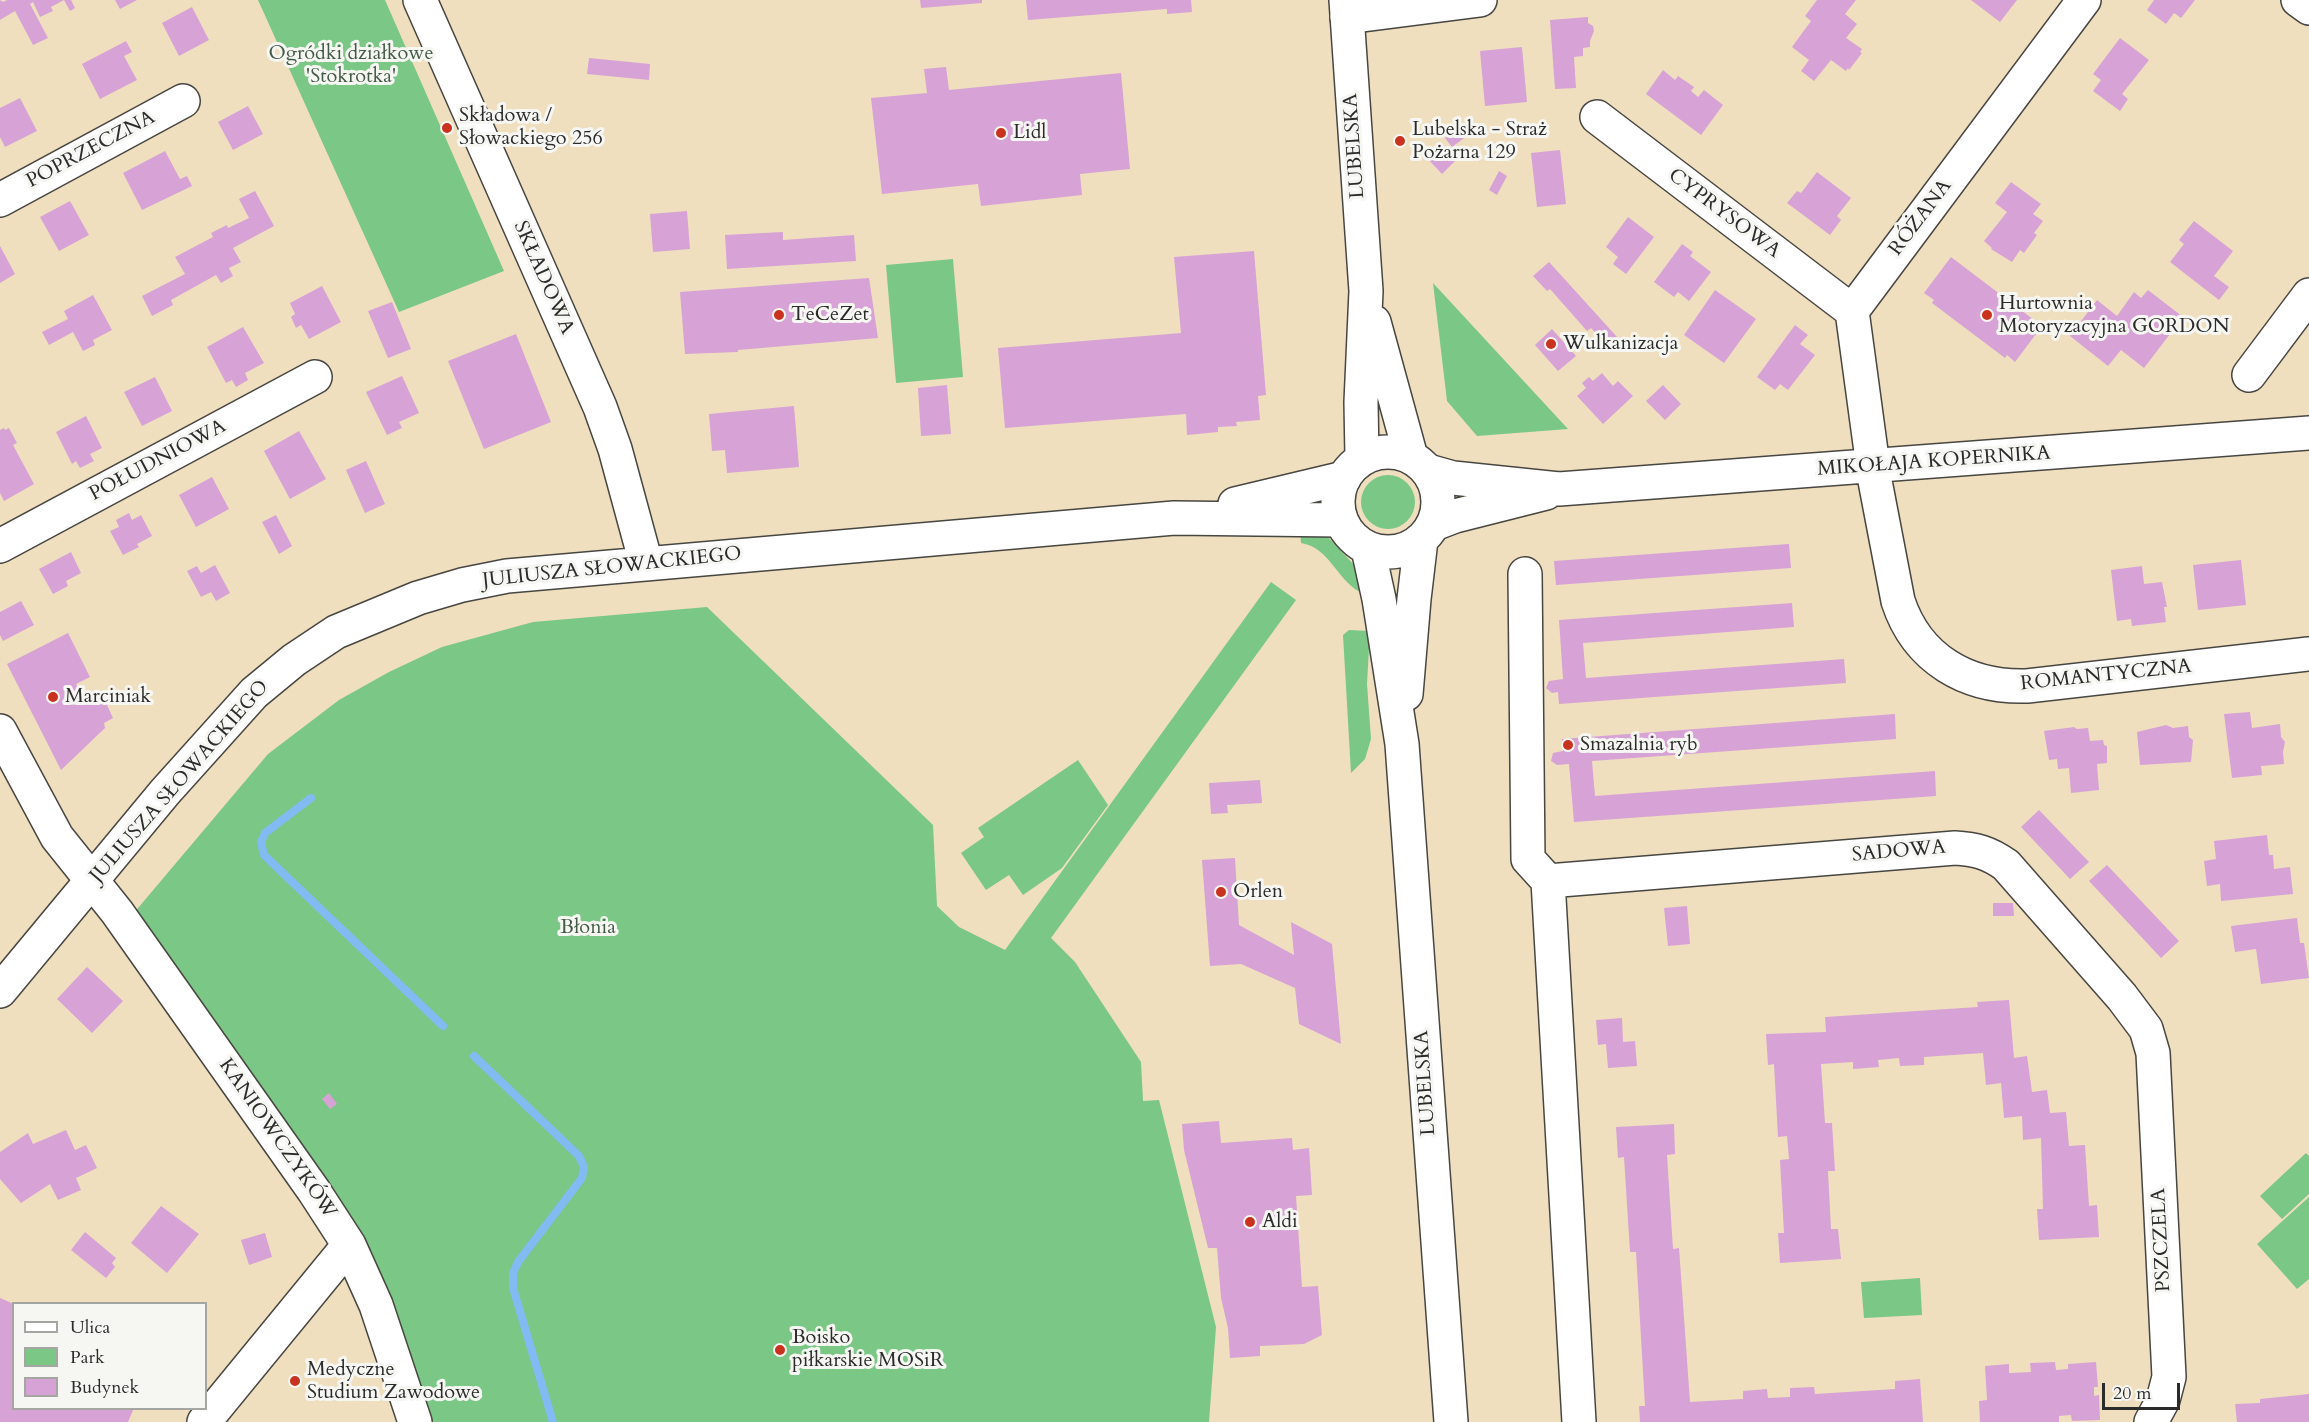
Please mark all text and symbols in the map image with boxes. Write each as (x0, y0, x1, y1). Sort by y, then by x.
park label: Ogródki działkowe 'Stokrotka' (269, 42, 433, 89)
street label: LUBELSKA (1339, 92, 1371, 200)
place label: Składowa / Słowackiego 256 (459, 104, 603, 151)
street label: POPRZECZNA (23, 106, 159, 194)
place label: Lubelska - Straż Pożarna 129 (1412, 118, 1547, 165)
marker: Składowa / Słowackiego 256 (440, 121, 454, 135)
place label: Lidl (1013, 121, 1046, 145)
marker: Lidl (994, 126, 1008, 140)
marker: Lubelska - Straż Pożarna 129 (1393, 134, 1407, 148)
street label: CYPRYSOWA (1663, 164, 1785, 264)
street label: RÓŻANA (1885, 175, 1957, 261)
street label: SKŁADOWA (507, 218, 579, 338)
place label: Hurtownia Motoryzacyjna GORDON (1999, 292, 2229, 339)
place label: TeCeZet (791, 303, 869, 327)
marker: TeCeZet (772, 308, 786, 322)
marker: Hurtownia Motoryzacyjna GORDON (1980, 308, 1994, 322)
place label: Wulkanizacja (1563, 332, 1678, 356)
marker: Wulkanizacja (1544, 337, 1558, 351)
street label: POŁUDNIOWA (86, 415, 230, 507)
street label: MIKOŁAJA KOPERNIKA (1817, 442, 2051, 482)
street label: JULIUSZA SŁOWACKIEGO (481, 542, 743, 594)
street label: ROMANTYCZNA (2019, 655, 2193, 697)
street label: JULIUSZA SŁOWACKIEGO (86, 676, 274, 888)
place label: Marciniak (65, 685, 151, 709)
marker: Marciniak (46, 690, 60, 704)
place label: Smazalnia ryb (1580, 733, 1698, 757)
marker: Smazalnia ryb (1561, 738, 1575, 752)
street label: SADOWA (1851, 836, 1947, 868)
place label: Orlen (1233, 880, 1283, 904)
marker: Orlen (1214, 885, 1228, 899)
park label: Błonia (560, 916, 616, 940)
street label: LUBELSKA (1410, 1029, 1442, 1137)
street label: KANIOWCZYKÓW (213, 1055, 341, 1223)
street label: PSZCZELA (2147, 1187, 2177, 1293)
place label: Aldi (1262, 1210, 1298, 1234)
marker: Aldi (1243, 1215, 1257, 1229)
legend (12, 1302, 207, 1410)
text: Ulica (70, 1315, 110, 1340)
place label: Boisko piłkarskie MOSiR (792, 1326, 944, 1373)
marker: Boisko piłkarskie MOSiR (773, 1343, 787, 1357)
text: Park (70, 1345, 105, 1370)
place label: Medyczne Studium Zawodowe (307, 1358, 480, 1405)
scale bar (2105, 1371, 2183, 1409)
marker: Medyczne Studium Zawodowe (288, 1374, 302, 1388)
text: Budynek (70, 1375, 139, 1400)
text: 20 m (2113, 1381, 2152, 1406)

